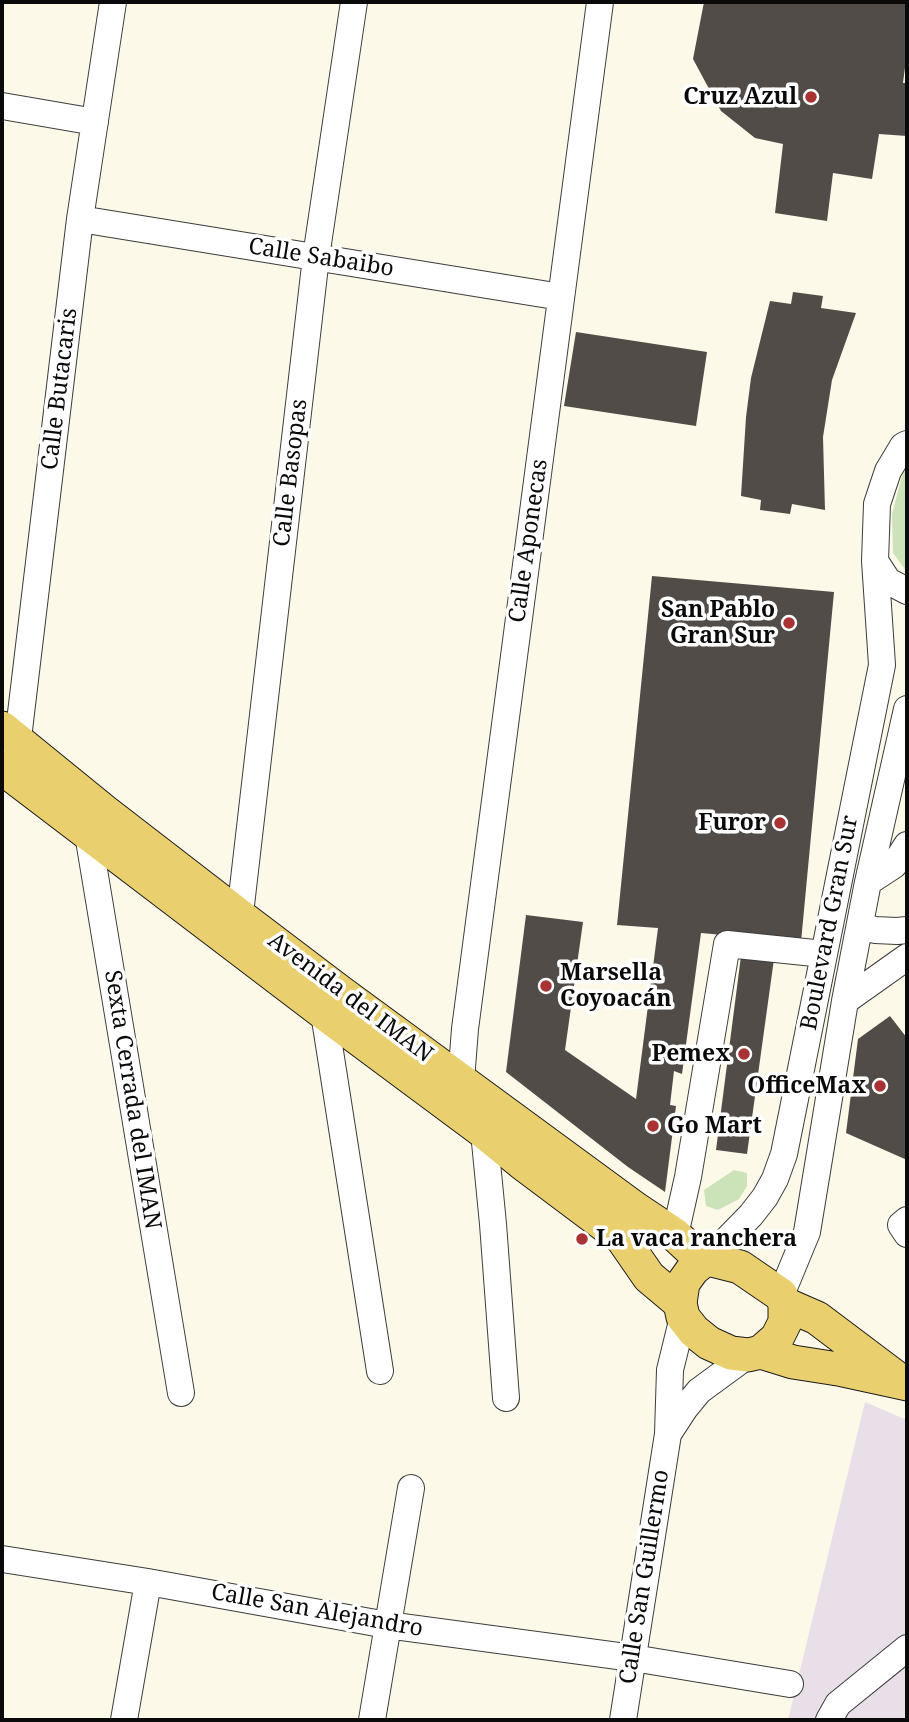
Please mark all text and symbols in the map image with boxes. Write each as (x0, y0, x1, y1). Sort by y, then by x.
place label: Cruz Azul (683, 83, 797, 111)
marker: Cruz Azul (803, 89, 819, 105)
street label: Calle Sabaibo (246, 233, 396, 283)
street label: Calle Butacaris (36, 306, 84, 472)
street label: Calle Basopas (268, 398, 314, 548)
street label: Calle Aponecas (504, 457, 554, 625)
place label: San Pablo Gran Sur (661, 596, 775, 650)
marker: San Pablo Gran Sur (781, 615, 797, 631)
place label: Furor (698, 809, 766, 837)
street label: Boulevard Gran Sur (796, 813, 864, 1033)
marker: Furor (772, 815, 788, 831)
street label: Avenida del IMAN (262, 927, 438, 1069)
place label: Marsella Coyoacán (560, 959, 672, 1013)
street label: Sexta Cerrada del IMAN (98, 968, 166, 1232)
marker: Marsella Coyoacán (538, 978, 554, 994)
place label: Pemex (651, 1040, 730, 1068)
marker: Pemex (736, 1046, 752, 1062)
place label: OfficeMax (747, 1072, 866, 1100)
marker: OfficeMax (872, 1078, 888, 1094)
place label: Go Mart (667, 1112, 762, 1140)
marker: Go Mart (645, 1118, 661, 1134)
place label: La vaca ranchera (596, 1225, 797, 1253)
marker: La vaca ranchera (574, 1231, 590, 1247)
street label: Calle San Guillermo (614, 1468, 676, 1686)
street label: Calle San Alejandro (209, 1579, 425, 1643)

